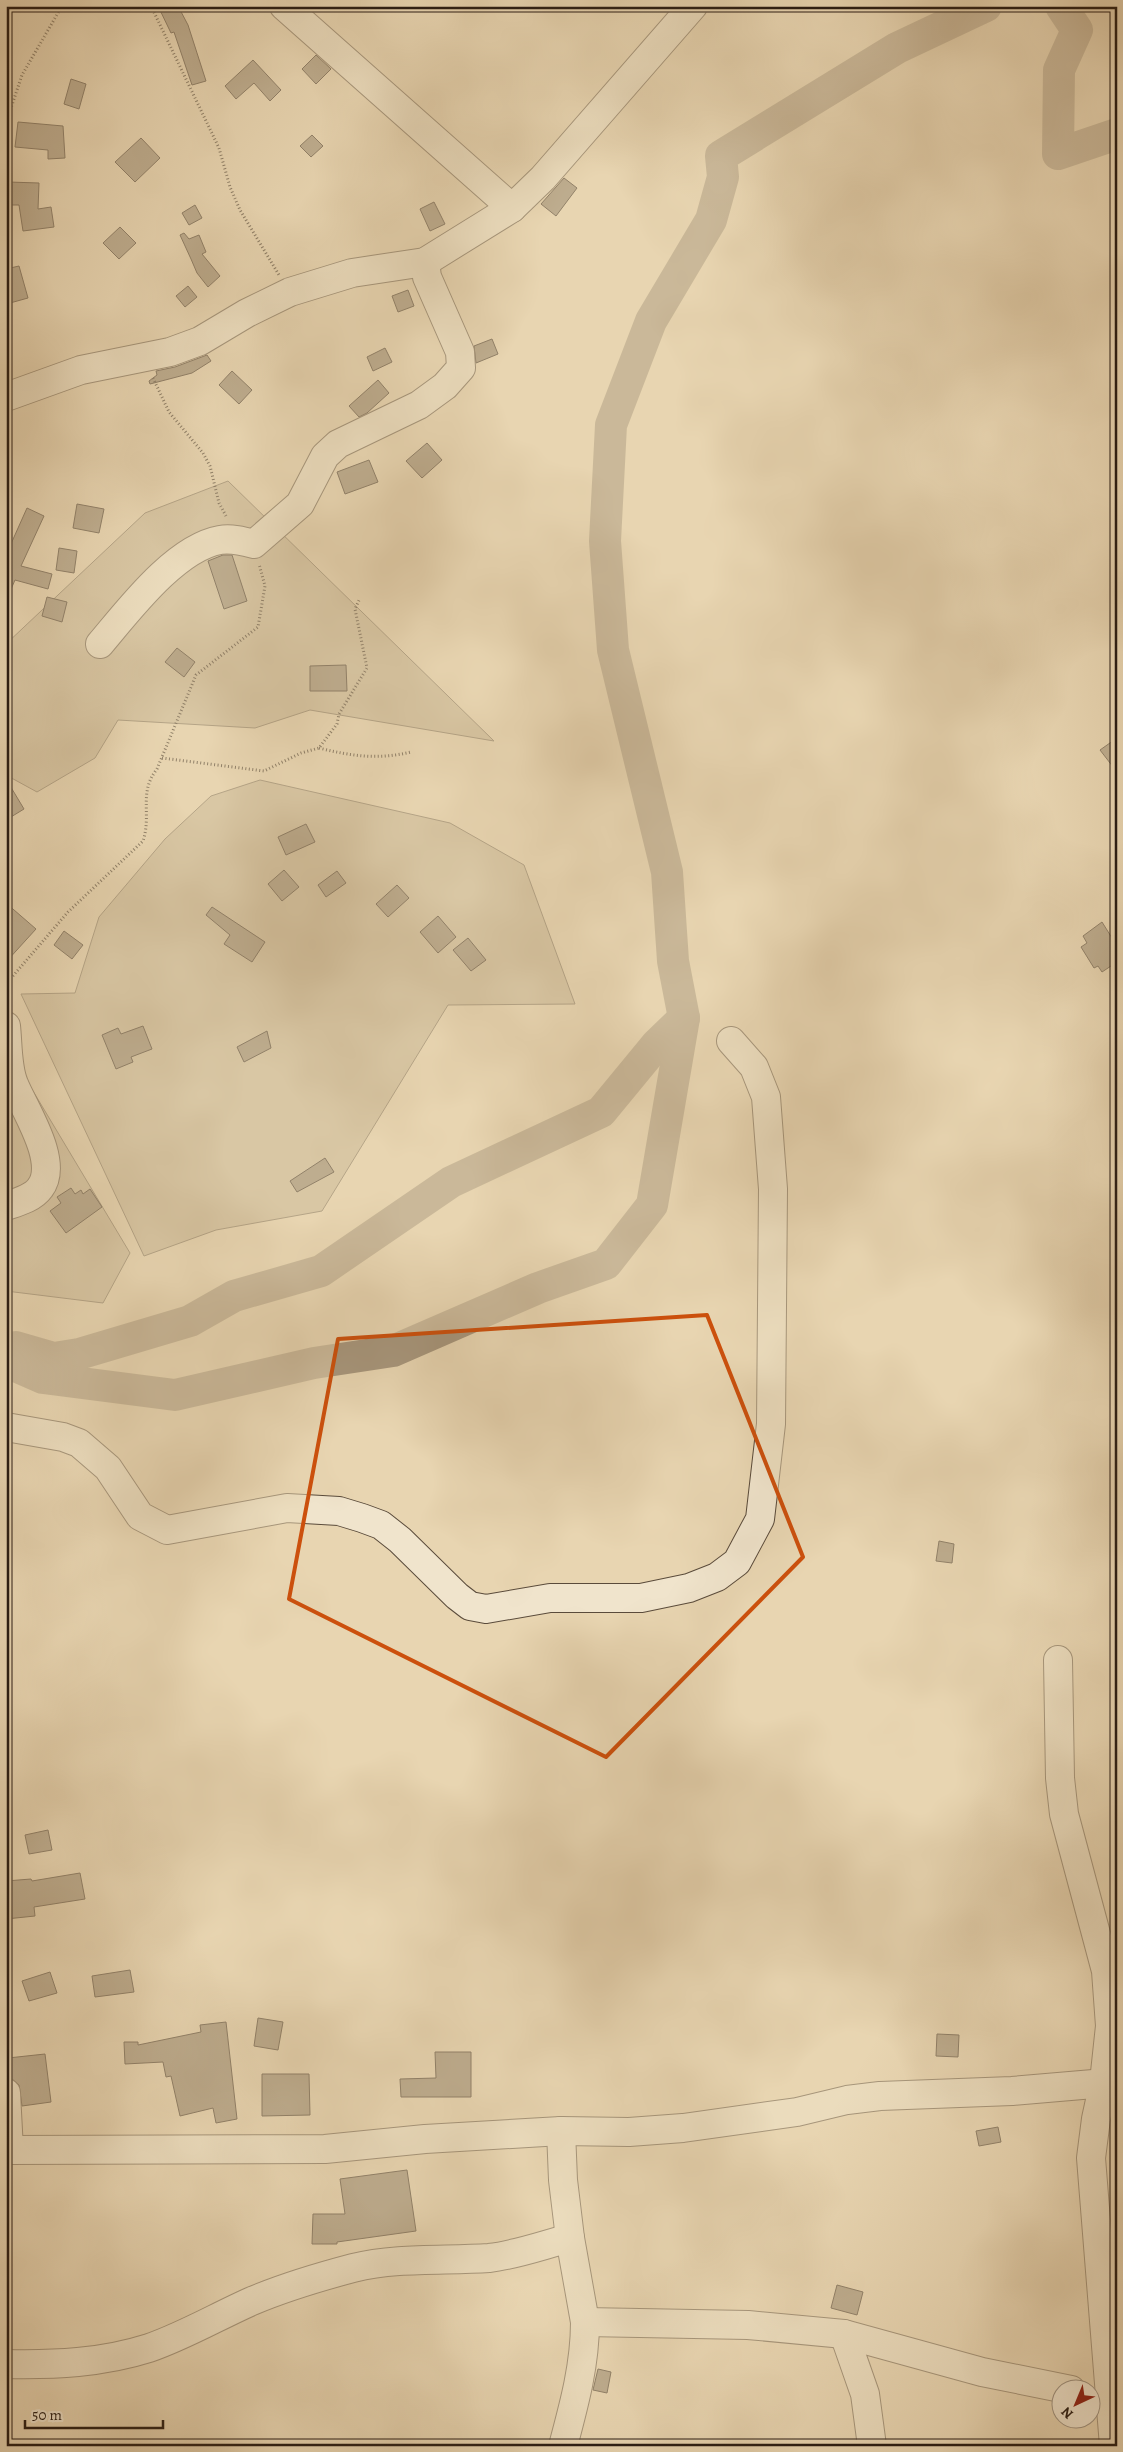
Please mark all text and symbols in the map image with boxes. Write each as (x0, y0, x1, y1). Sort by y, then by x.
north arrow (1050, 2380, 1100, 2430)
scale bar (25, 2397, 162, 2429)
text: N (1057, 2403, 1078, 2423)
text: 50 m (32, 2405, 62, 2425)

